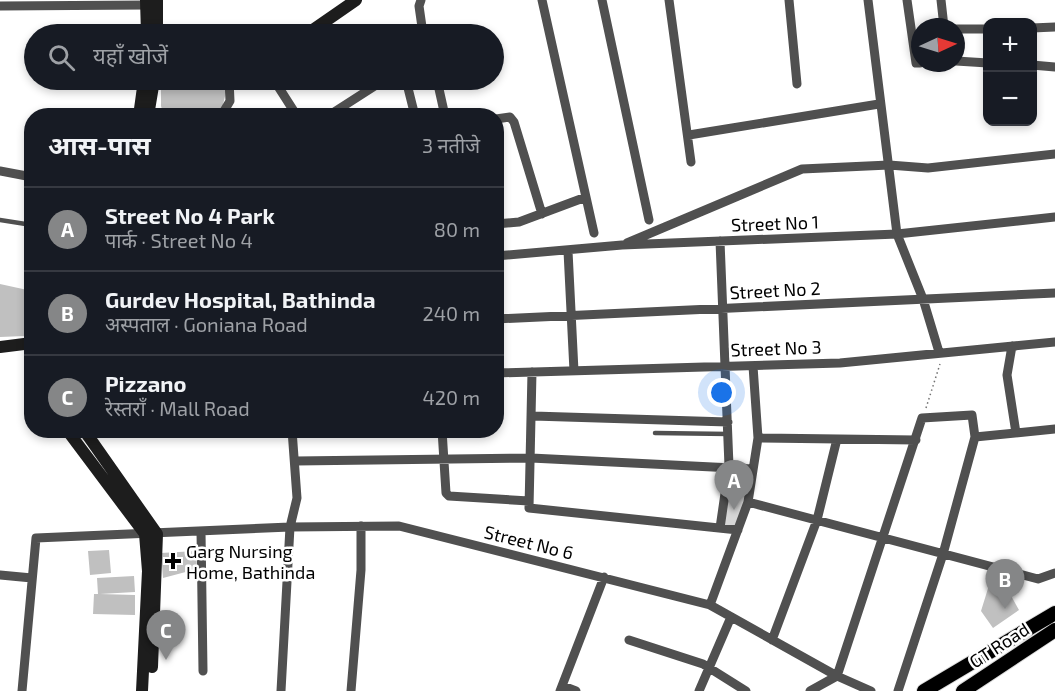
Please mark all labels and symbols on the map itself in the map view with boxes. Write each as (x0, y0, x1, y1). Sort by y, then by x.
north arrow (911, 18, 965, 72)
street label: Street No 1 (731, 210, 819, 236)
street label: Street No 2 (729, 277, 821, 303)
street label: Street No 3 (730, 335, 822, 361)
your location (707, 378, 736, 407)
pin: A (714, 460, 754, 510)
street label: Street No 6 (482, 520, 576, 564)
place label: Garg Nursing Home, Bathinda (186, 540, 315, 583)
marker: Garg Nursing Home, Bathinda (164, 552, 182, 570)
pin: B (986, 560, 1024, 609)
pin: C (146, 610, 186, 660)
street label: GT Road (965, 618, 1033, 672)

